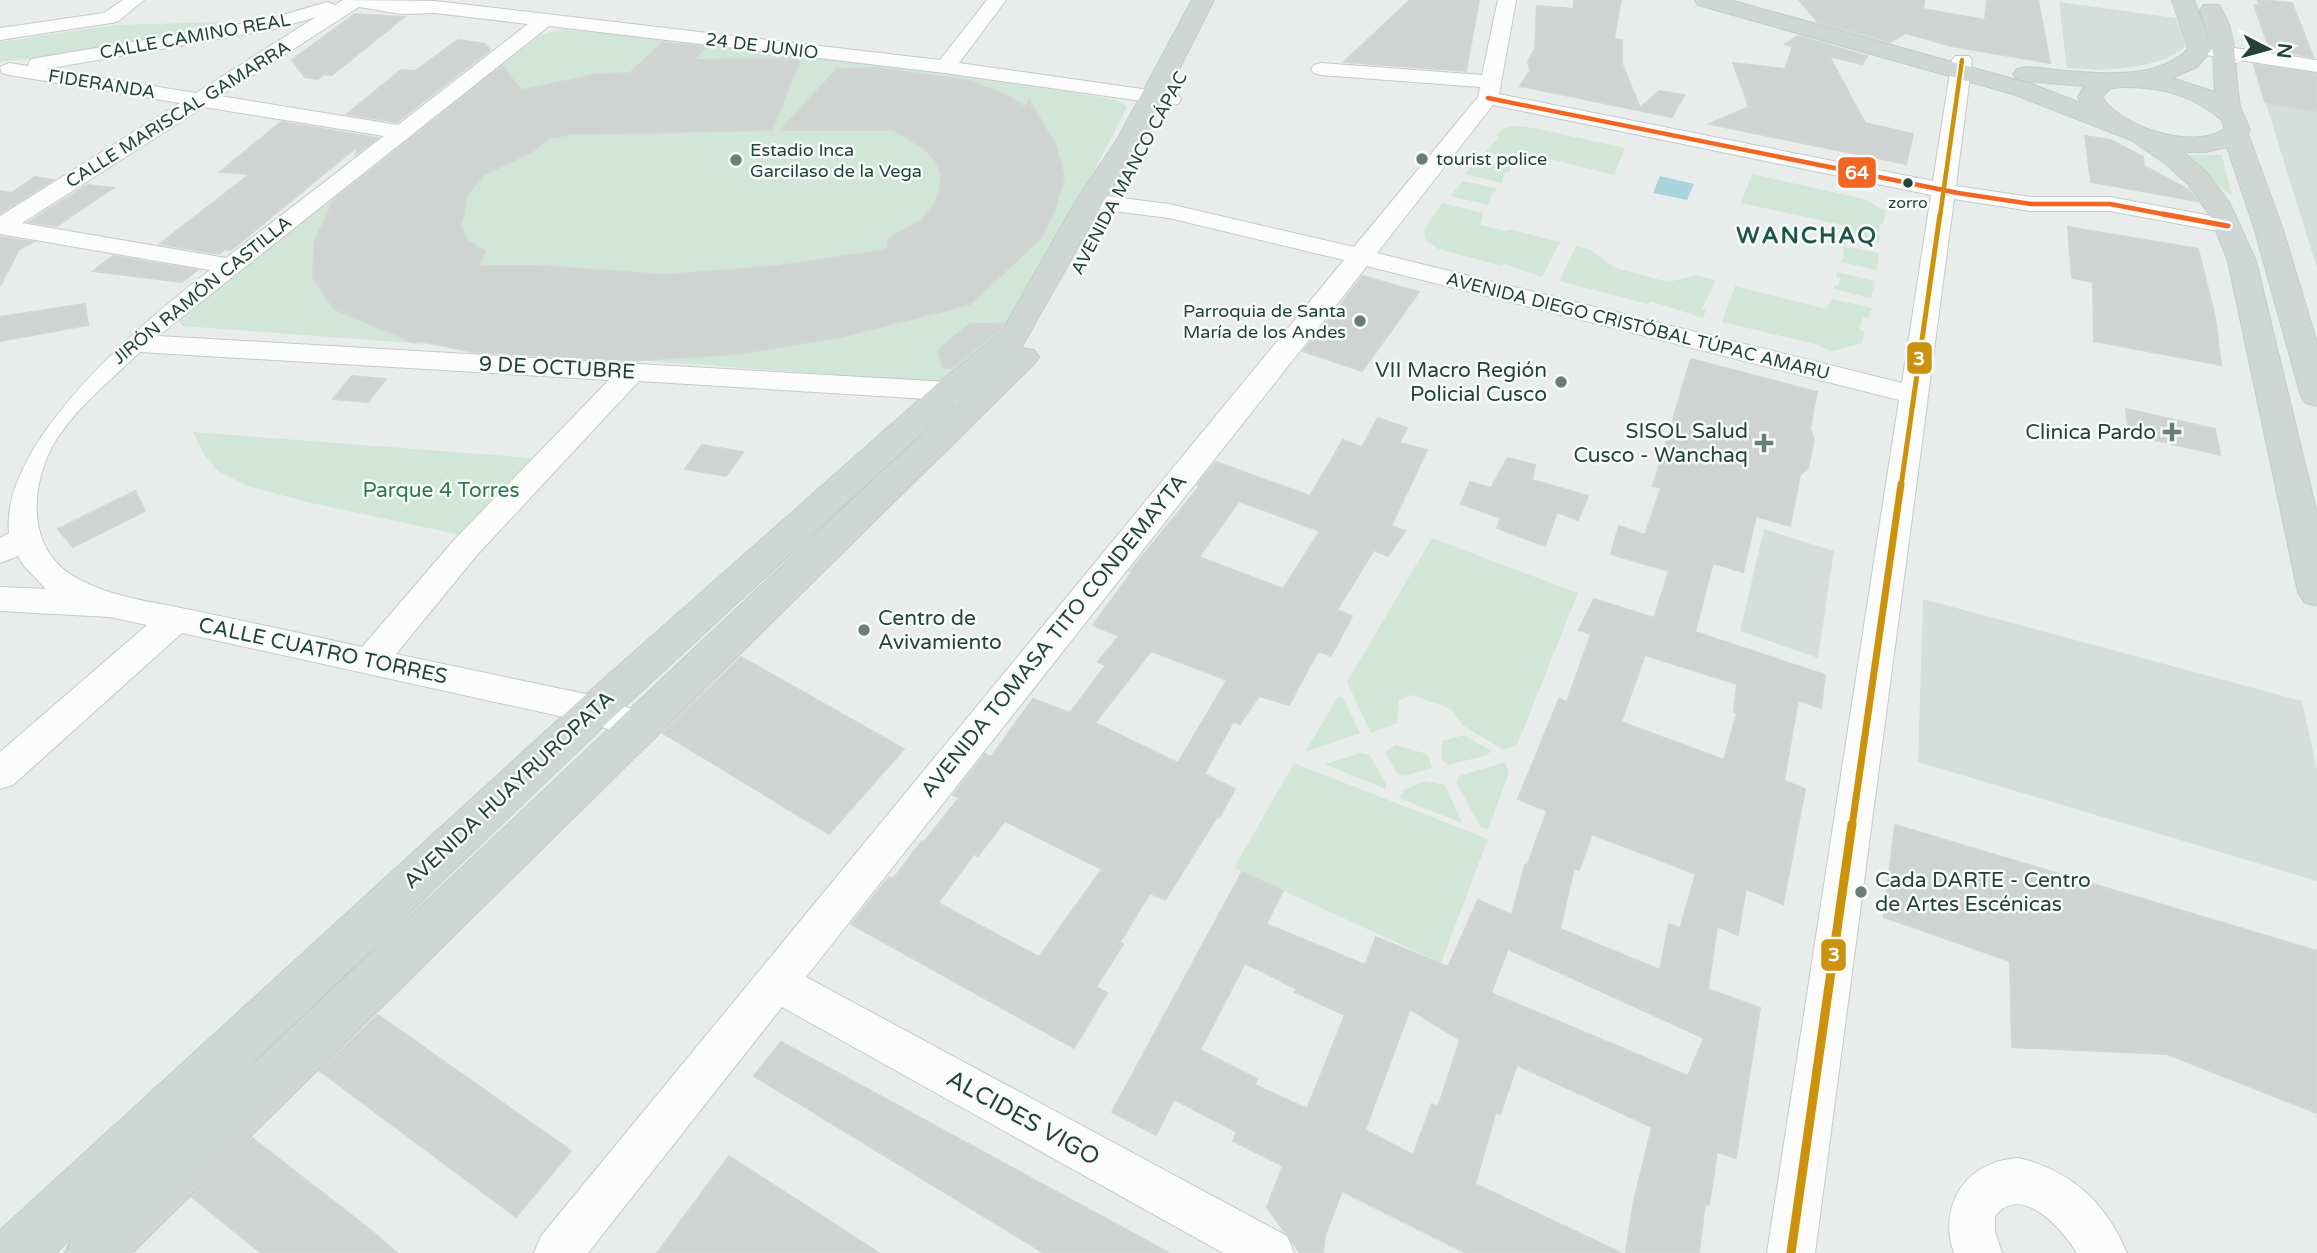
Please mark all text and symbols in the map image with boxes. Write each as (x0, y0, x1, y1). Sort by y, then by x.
street label: CALLE CAMINO REAL (98, 8, 293, 64)
north arrow (2233, 14, 2303, 84)
street label: 24 DE JUNIO (704, 28, 820, 64)
street label: CALLE MARISCAL GAMARRA (62, 36, 294, 192)
text: N (2272, 42, 2296, 59)
street label: FIDERANDA (47, 65, 157, 103)
street label: AVENIDA MANCO CÁPAC (1066, 68, 1192, 278)
place label: Estadio Inca Garcilaso de la Vega (750, 139, 922, 182)
place label: tourist police (1436, 148, 1547, 170)
marker: tourist police (1414, 151, 1430, 167)
marker: Estadio Inca Garcilaso de la Vega (728, 152, 744, 168)
line badge: 64 (1837, 156, 1877, 189)
text: 64 (1845, 162, 1869, 184)
marker: zorro (1901, 176, 1915, 190)
place label: zorro (1888, 193, 1928, 213)
street label: JIRÓN RAMÓN CASTILLA (108, 211, 296, 369)
district label: WANCHAQ (1736, 222, 1878, 250)
street label: AVENIDA DIEGO CRISTÓBAL TÚPAC AMARU (1444, 268, 1832, 384)
place label: Parroquia de Santa María de los Andes (1183, 300, 1346, 343)
marker: Parroquia de Santa María de los Andes (1352, 313, 1368, 329)
line badge: 3 (1906, 341, 1933, 375)
text: 3 (1913, 348, 1925, 370)
street label: 9 DE OCTUBRE (478, 351, 636, 385)
place label: VII Macro Región Policial Cusco (1375, 358, 1547, 407)
marker: VII Macro Región Policial Cusco (1553, 374, 1569, 390)
place label: SISOL Salud Cusco - Wanchaq (1573, 419, 1748, 468)
place label: Clinica Pardo (2025, 420, 2156, 445)
marker: Clinica Pardo (2162, 422, 2182, 442)
marker: SISOL Salud Cusco - Wanchaq (1754, 433, 1774, 453)
street label: AVENIDA TOMASA TITO CONDEMAYTA (916, 469, 1192, 803)
park label: Parque 4 Torres (362, 478, 520, 503)
place label: Centro de Avivamiento (878, 606, 1002, 655)
street label: CALLE CUATRO TORRES (196, 612, 450, 690)
marker: Centro de Avivamiento (856, 622, 872, 638)
street label: AVENIDA HUAYRUROPATA (398, 686, 620, 894)
place label: Cada DARTE - Centro de Artes Escénicas (1875, 868, 2091, 917)
marker: Cada DARTE - Centro de Artes Escénicas (1853, 884, 1869, 900)
line badge: 3 (1820, 938, 1847, 972)
text: 3 (1828, 944, 1840, 966)
street label: ALCIDES VIGO (941, 1064, 1105, 1172)

